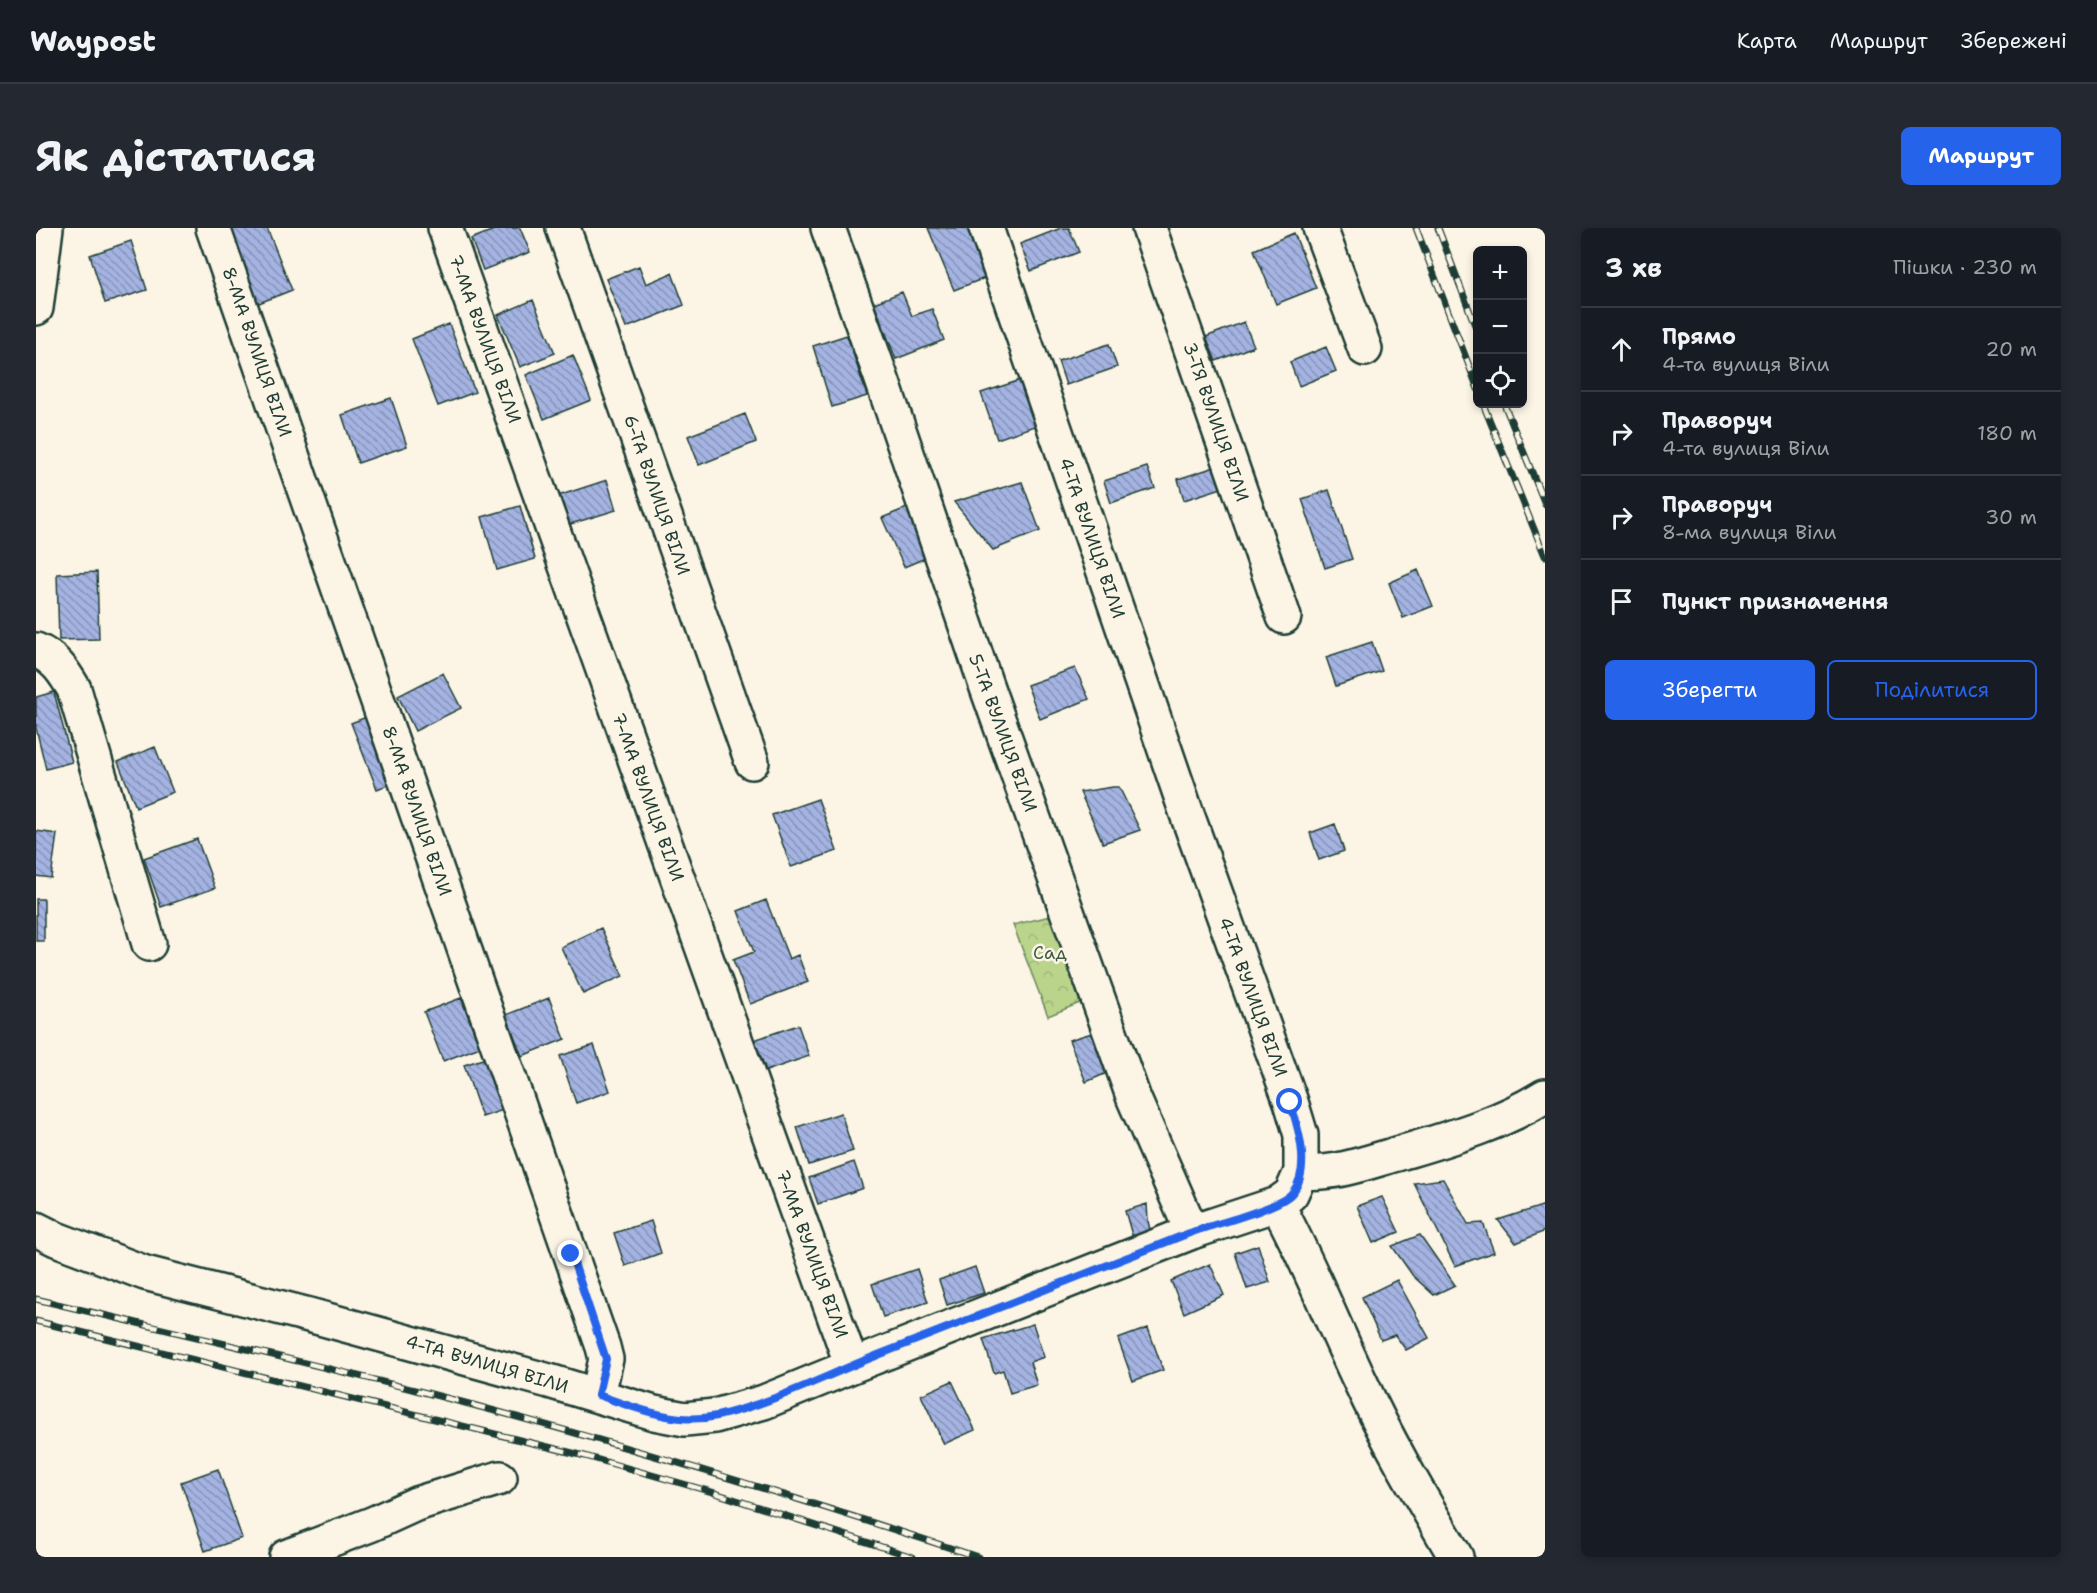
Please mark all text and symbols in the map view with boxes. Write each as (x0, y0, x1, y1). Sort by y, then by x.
text: Waypost (30, 22, 156, 60)
text: Карта (1737, 27, 1797, 55)
text: Маршрут (1830, 27, 1928, 55)
text: Збережені (1961, 27, 2067, 55)
button: Маршрут (1901, 127, 2061, 185)
text: Як дістатися (36, 128, 316, 184)
map controls (1473, 246, 1527, 408)
button: + (1473, 246, 1527, 300)
text: 3 хв (1605, 250, 1662, 285)
street label: 7-МА ВУЛИЦЯ ВІЛИ (443, 251, 527, 427)
text: Пішки · 230 m (1893, 254, 2037, 280)
street label: 8-МА ВУЛИЦЯ ВІЛИ (217, 264, 297, 440)
button: − (1473, 300, 1527, 354)
text: Прямо (1662, 322, 1736, 351)
icon: ahead (1605, 333, 1638, 366)
text: 20 m (1986, 336, 2037, 362)
street label: 3-ТЯ ВУЛИЦЯ ВІЛИ (1177, 339, 1255, 505)
text: 4-та вулиця Віли (1662, 351, 1830, 377)
button: locate (1473, 354, 1527, 408)
text: Праворуч (1662, 406, 1772, 435)
street label: 6-ТА ВУЛИЦЯ ВІЛИ (618, 412, 696, 578)
icon: right (1605, 417, 1638, 450)
text: 180 m (1977, 420, 2037, 446)
text: 4-та вулиця Віли (1662, 435, 1830, 461)
street label: 4-ТА ВУЛИЦЯ ВІЛИ (1053, 455, 1131, 621)
text: Праворуч (1662, 490, 1772, 519)
icon: right (1605, 501, 1638, 534)
text: 30 m (1985, 504, 2037, 530)
text: 8-ма вулиця Віли (1662, 519, 1837, 545)
icon: arrive (1605, 585, 1638, 618)
text: Пункт призначення (1662, 587, 1889, 616)
street label: 5-ТА ВУЛИЦЯ ВІЛИ (963, 651, 1043, 815)
button: Зберегти (1605, 660, 1815, 720)
button: Поділитися (1827, 660, 2037, 720)
street label: 7-МА ВУЛИЦЯ ВІЛИ (606, 709, 690, 885)
street label: 8-МА ВУЛИЦЯ ВІЛИ (377, 723, 457, 899)
street label: 4-ТА ВУЛИЦЯ ВІЛИ (1213, 914, 1293, 1080)
park label: Сад (1033, 941, 1067, 965)
route start (1276, 1088, 1302, 1114)
street label: 7-МА ВУЛИЦЯ ВІЛИ (770, 1166, 854, 1342)
route end (557, 1240, 583, 1266)
street label: 4-ТА ВУЛИЦЯ ВІЛИ (403, 1329, 571, 1399)

